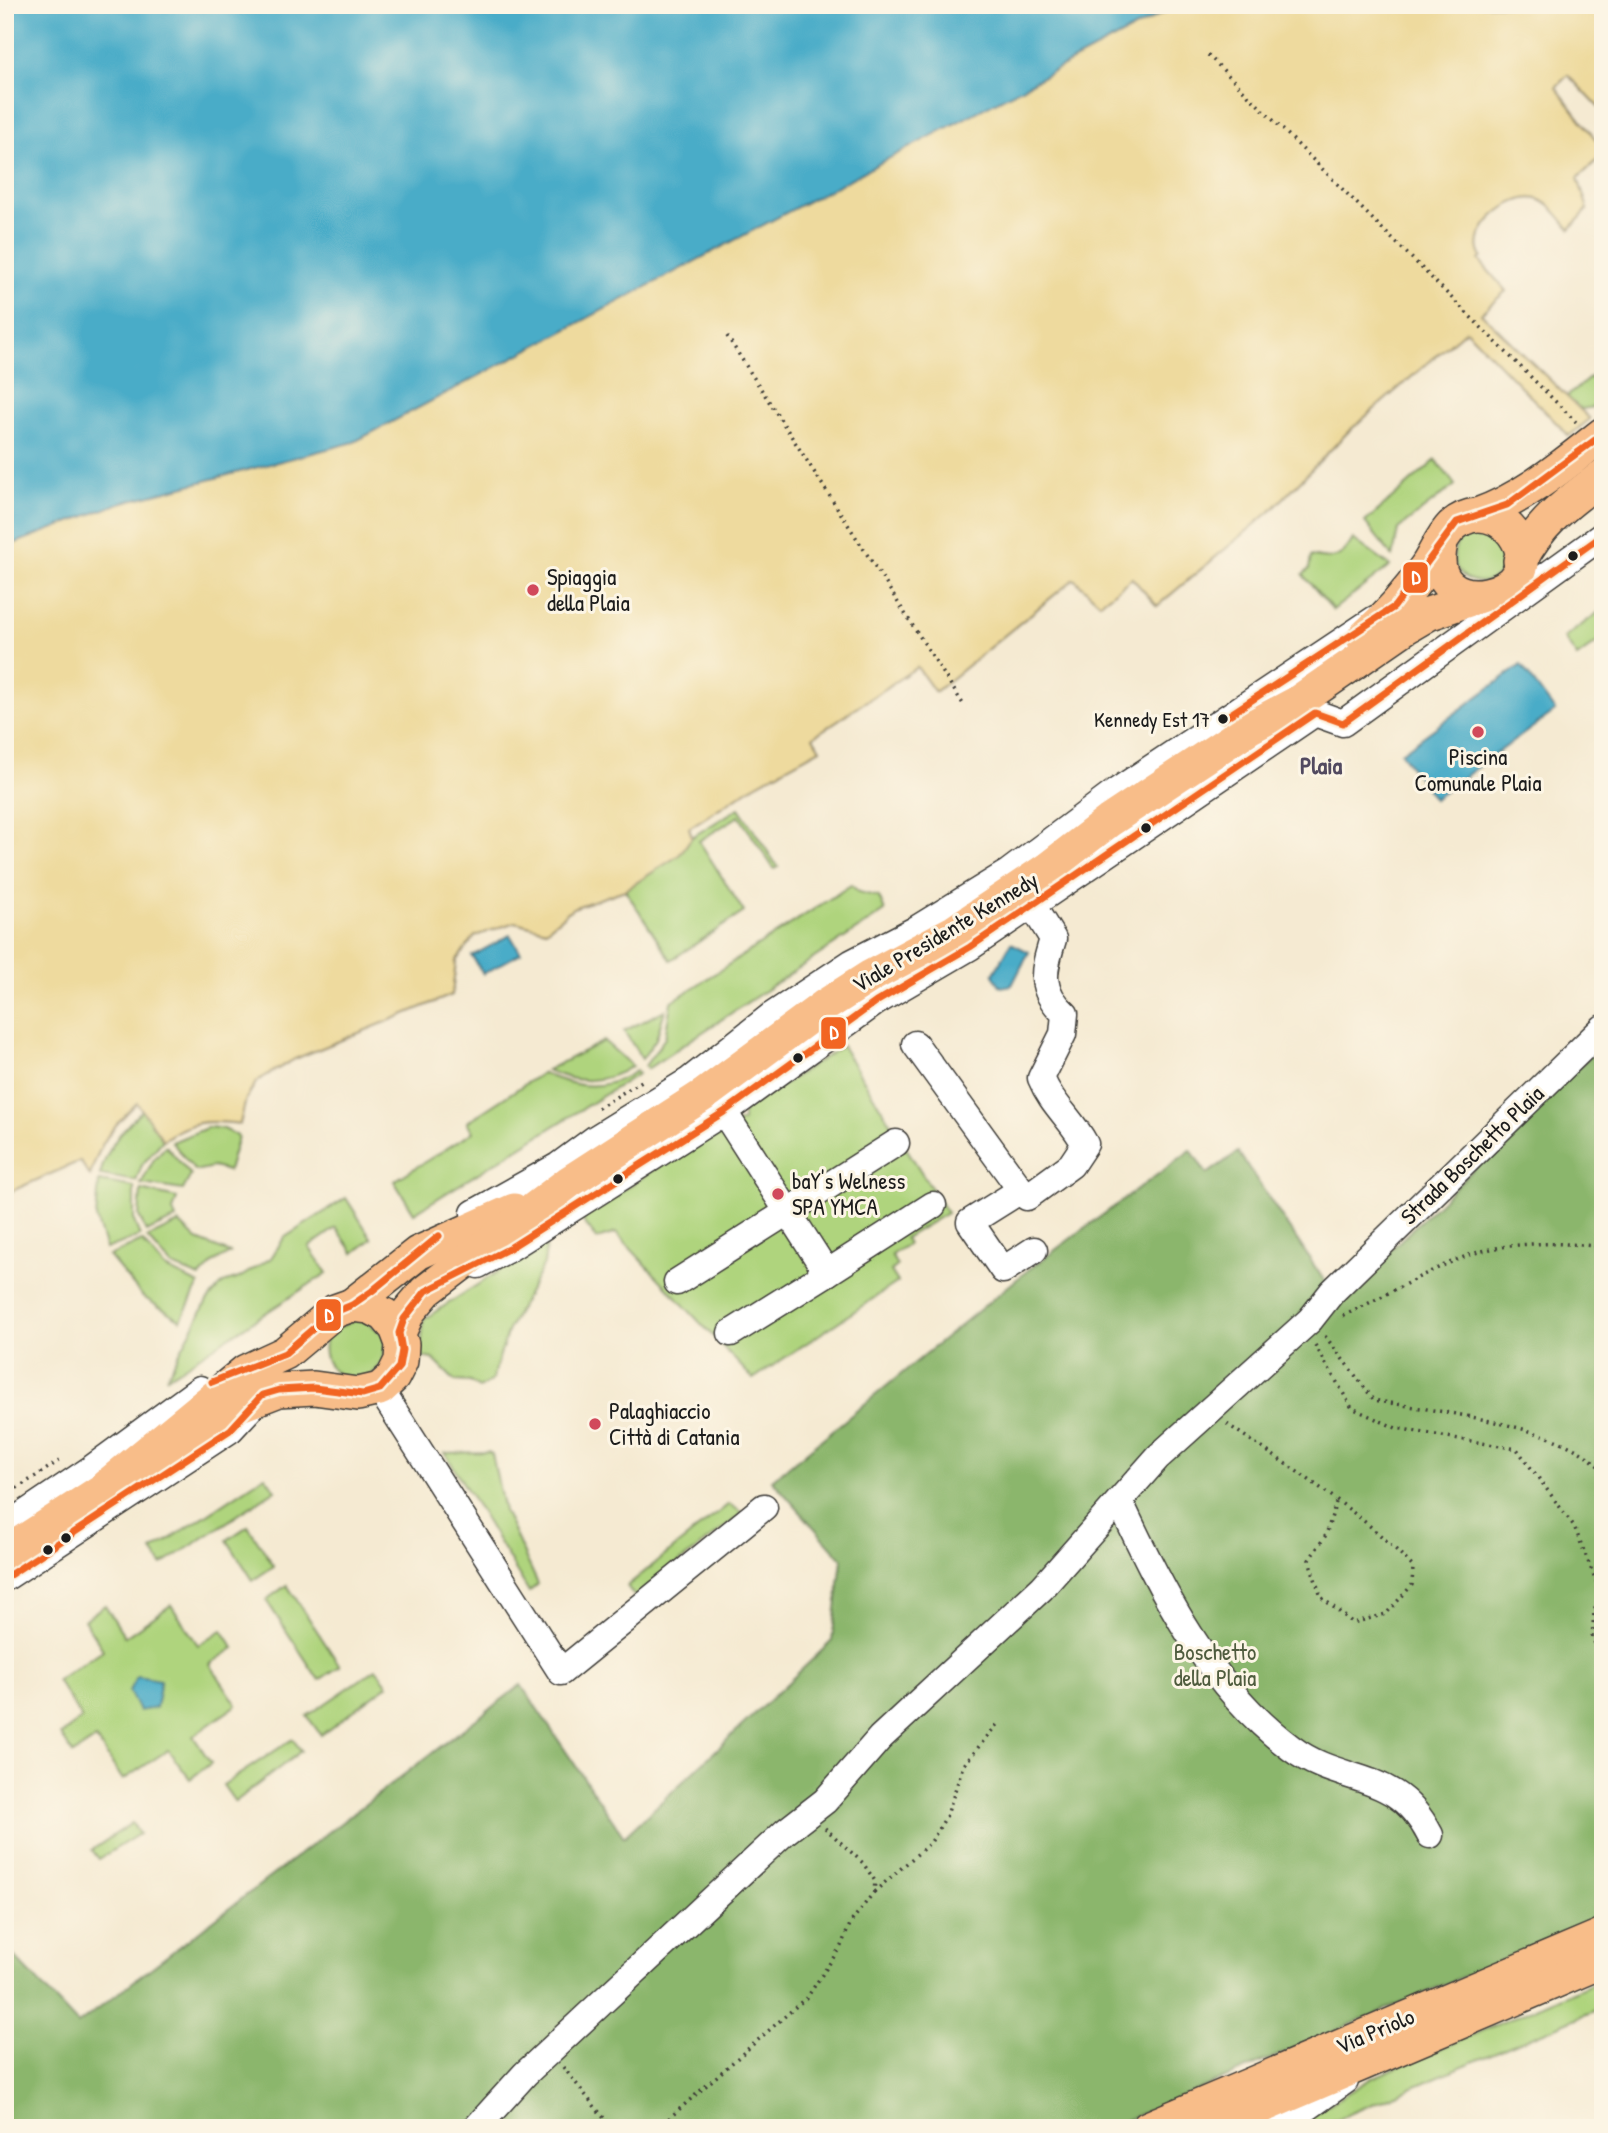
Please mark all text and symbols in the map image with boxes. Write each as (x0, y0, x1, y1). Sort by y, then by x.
unlabelled marker (1566, 549, 1580, 563)
place label: Spiaggia della Plaia (547, 561, 630, 618)
line badge: D (1402, 561, 1429, 594)
text: D (1411, 564, 1421, 590)
marker: Spiaggia della Plaia (525, 582, 541, 598)
place label: Kennedy Est 17 (1094, 705, 1210, 734)
marker: Kennedy Est 17 (1216, 712, 1230, 726)
marker: Piscina Comunale Plaia (1470, 724, 1486, 740)
place label: Piscina Comunale Plaia (1414, 741, 1542, 798)
district label: Plaia (1300, 749, 1343, 781)
unlabelled marker (1139, 821, 1153, 835)
street label: Viale Presidente Kennedy (846, 864, 1044, 999)
line badge: D (820, 1016, 847, 1050)
text: D (829, 1019, 839, 1045)
unlabelled marker (791, 1051, 805, 1065)
street label: Strada Boschetto Plaia (1393, 1078, 1550, 1231)
place label: baY's Welness SPA YMCA (792, 1165, 905, 1222)
unlabelled marker (611, 1172, 625, 1186)
marker: baY's Welness SPA YMCA (770, 1186, 786, 1202)
line badge: D (315, 1298, 342, 1332)
text: D (324, 1302, 334, 1328)
place label: Palaghiaccio Città di Catania (609, 1395, 739, 1452)
marker: Palaghiaccio Città di Catania (587, 1416, 603, 1432)
unlabelled marker (59, 1531, 73, 1545)
unlabelled marker (41, 1543, 55, 1557)
park label: Boschetto della Plaia (1174, 1636, 1256, 1693)
street label: Via Priolo (1331, 2000, 1419, 2061)

